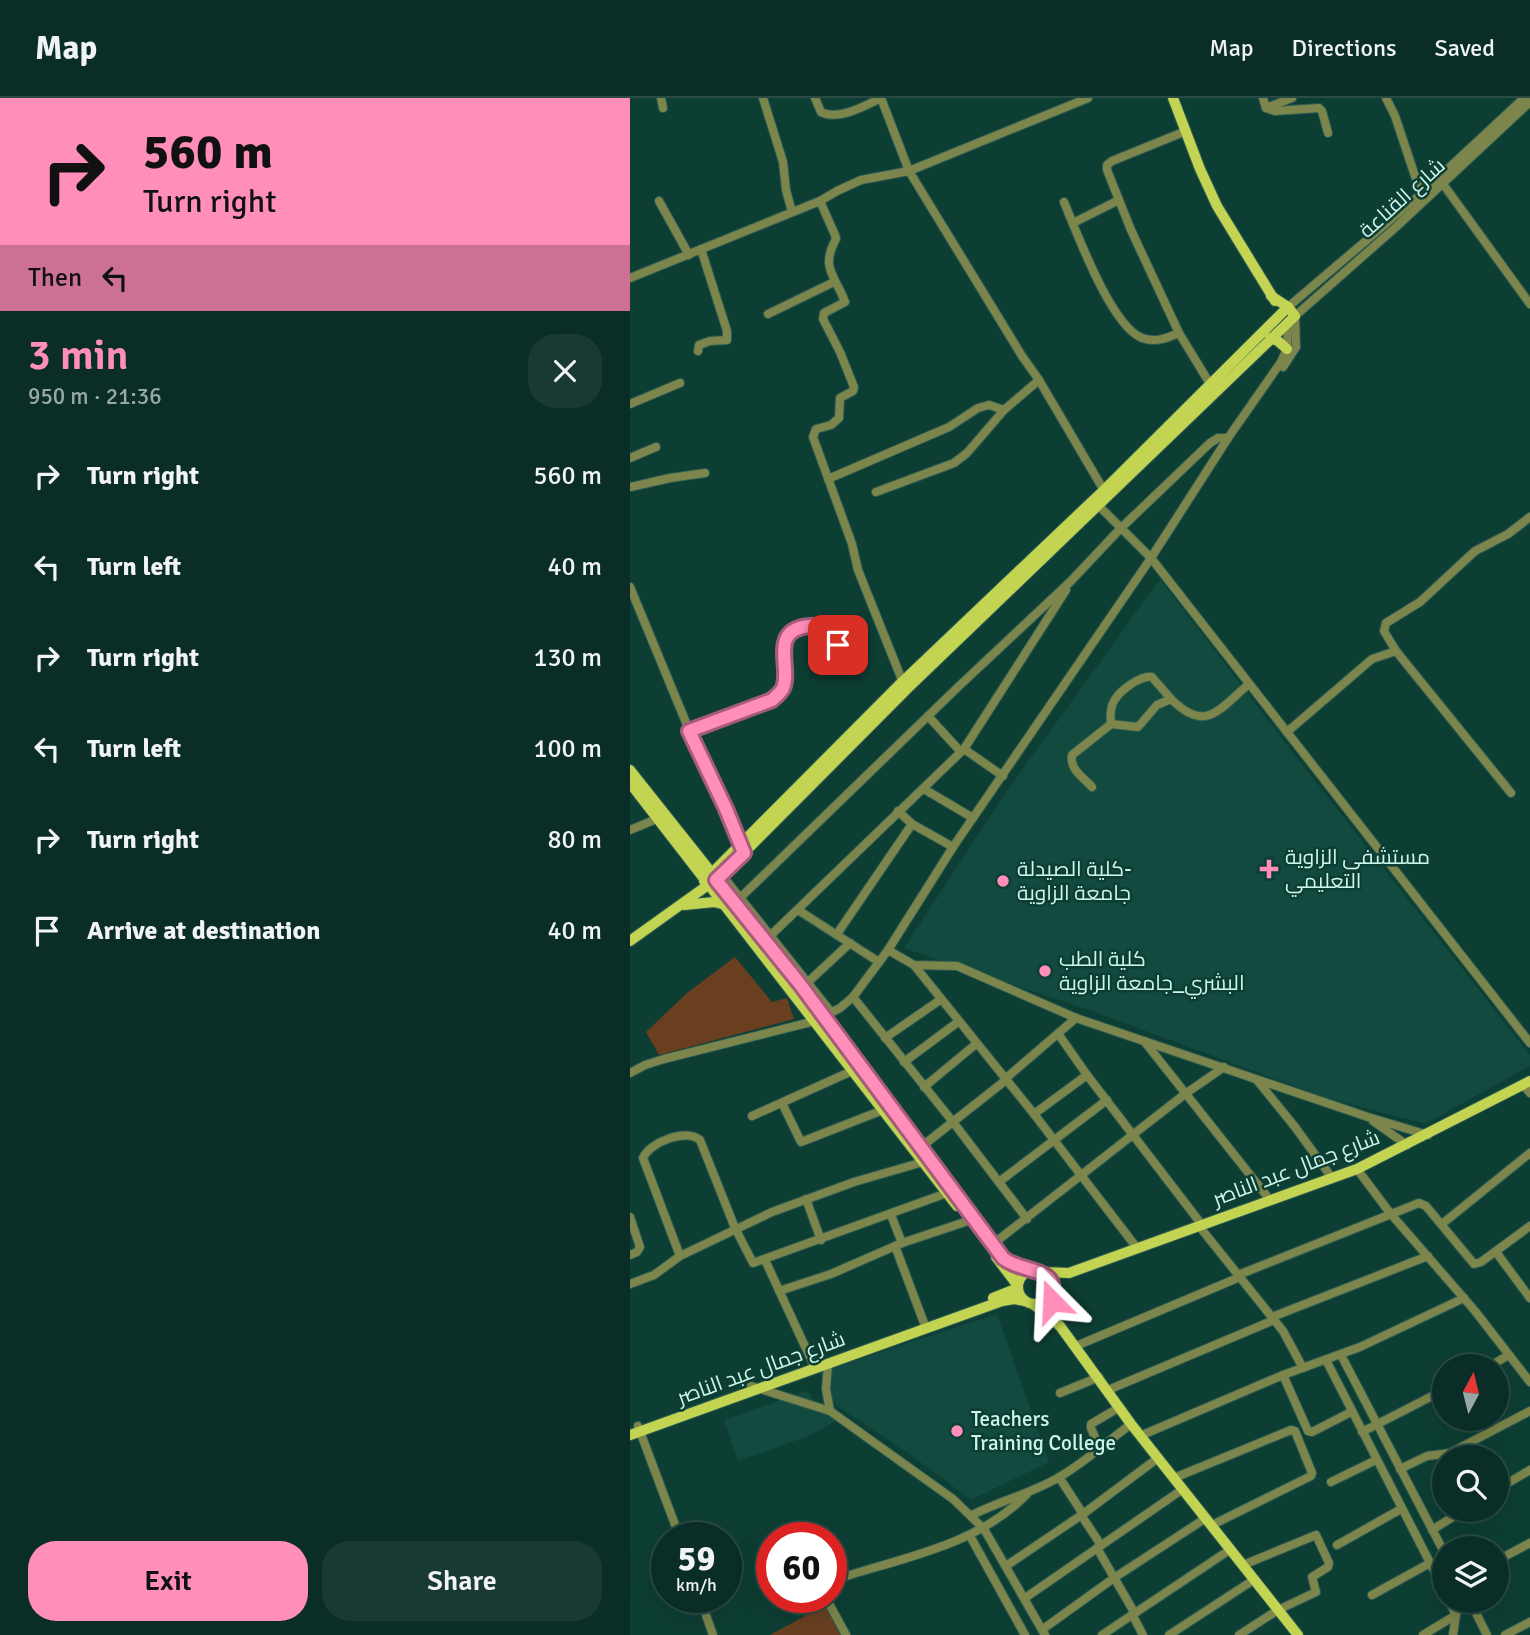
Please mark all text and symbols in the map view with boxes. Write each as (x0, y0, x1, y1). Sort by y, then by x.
text: Map (35, 28, 97, 69)
text: Map (1209, 33, 1254, 63)
text: Directions (1292, 33, 1397, 63)
text: Saved (1435, 33, 1495, 63)
text: 560 m (143, 122, 273, 182)
icon: right (28, 126, 119, 217)
street label: شارع القناعة (1354, 153, 1451, 244)
text: Turn right (143, 182, 276, 221)
icon: left (96, 259, 134, 297)
text: Then (28, 262, 82, 294)
text: 3 min (28, 330, 129, 381)
button: close (528, 334, 602, 408)
text: 950 m · 21:36 (28, 382, 162, 411)
icon: right (28, 457, 66, 495)
text: Turn right (87, 460, 199, 492)
text: 560 m (533, 460, 602, 492)
icon: left (28, 548, 66, 586)
text: Turn left (87, 551, 181, 583)
text: 40 m (547, 551, 602, 583)
pin (808, 615, 868, 675)
icon: arrive (819, 626, 857, 664)
icon: right (28, 639, 66, 677)
text: Turn right (87, 642, 199, 674)
text: 130 m (533, 642, 602, 674)
icon: left (28, 730, 66, 768)
text: Turn left (87, 733, 181, 765)
text: 100 m (533, 733, 602, 765)
icon: right (28, 821, 66, 859)
text: Turn right (87, 824, 199, 856)
text: 80 m (547, 824, 602, 856)
place label: مستشفى الزاوية التعليمي (1285, 844, 1430, 897)
place label: كلية الصيدلة- جامعة الزاوية (1017, 856, 1132, 906)
marker: مستشفى الزاوية التعليمي (1259, 859, 1279, 879)
marker: كلية الصيدلة- جامعة الزاوية (995, 873, 1011, 889)
icon: arrive (28, 912, 66, 950)
text: Arrive at destination (87, 915, 320, 947)
text: 40 m (547, 915, 602, 947)
place label: كلية الطب البشري_جامعة الزاوية (1059, 946, 1245, 999)
marker: كلية الطب البشري_جامعة الزاوية (1037, 963, 1053, 979)
street label: شارع جمال عبد الناصر (1208, 1124, 1384, 1213)
position arrow (1015, 1264, 1089, 1338)
street label: شارع جمال عبد الناصر (672, 1326, 849, 1412)
north arrow (1432, 1354, 1508, 1432)
map controls (1432, 1354, 1509, 1613)
place label: Teachers Training College (971, 1406, 1116, 1456)
marker: Teachers Training College (949, 1423, 965, 1439)
button: search (1432, 1445, 1509, 1522)
speed limit sign: 60 (756, 1522, 847, 1613)
button: layers (1432, 1536, 1509, 1613)
text: 59 (678, 1537, 715, 1580)
button: Exit (28, 1541, 308, 1621)
button: Share (322, 1541, 602, 1621)
text: km/h (676, 1574, 717, 1596)

